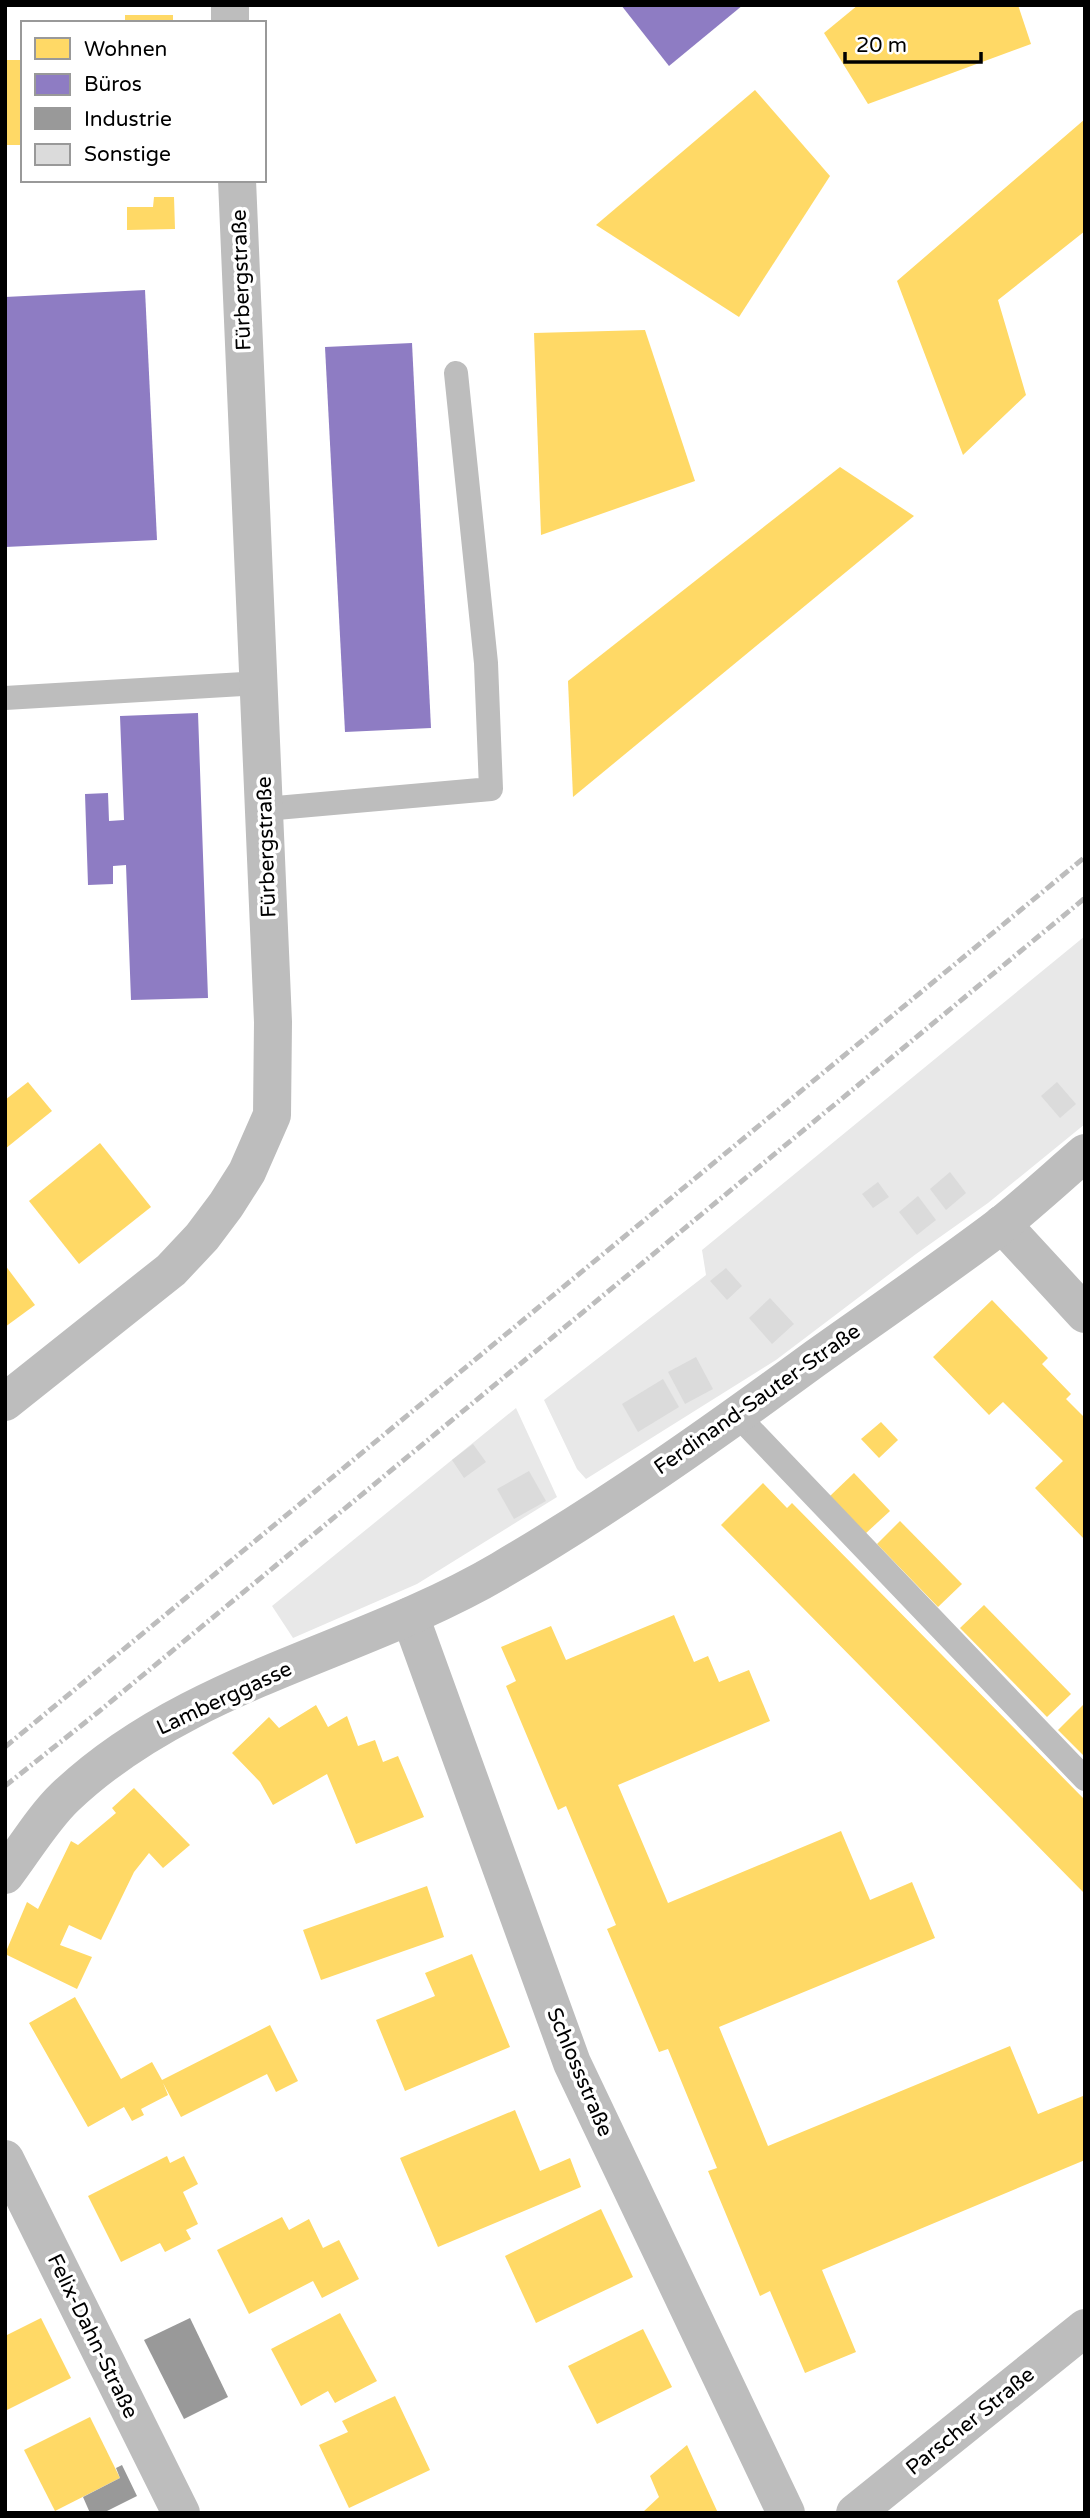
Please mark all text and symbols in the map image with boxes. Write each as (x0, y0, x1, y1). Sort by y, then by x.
legend (21, 21, 266, 182)
scale bar (845, 21, 982, 65)
text: 20 m (856, 33, 907, 58)
text: Wohnen (84, 37, 167, 62)
text: Büros (84, 72, 142, 97)
text: Industrie (84, 107, 172, 132)
text: Sonstige (84, 142, 171, 167)
street label: Fürbergstraße (227, 209, 256, 351)
street label: Fürbergstraße (252, 776, 281, 918)
street label: Ferdinand-Sauter-Straße (649, 1319, 865, 1480)
street label: Lamberggasse (153, 1656, 296, 1741)
street label: Schlossstraße (541, 2004, 618, 2141)
street label: Felix-Dahn-Straße (42, 2250, 143, 2423)
street label: Parscher Straße (901, 2362, 1040, 2481)

